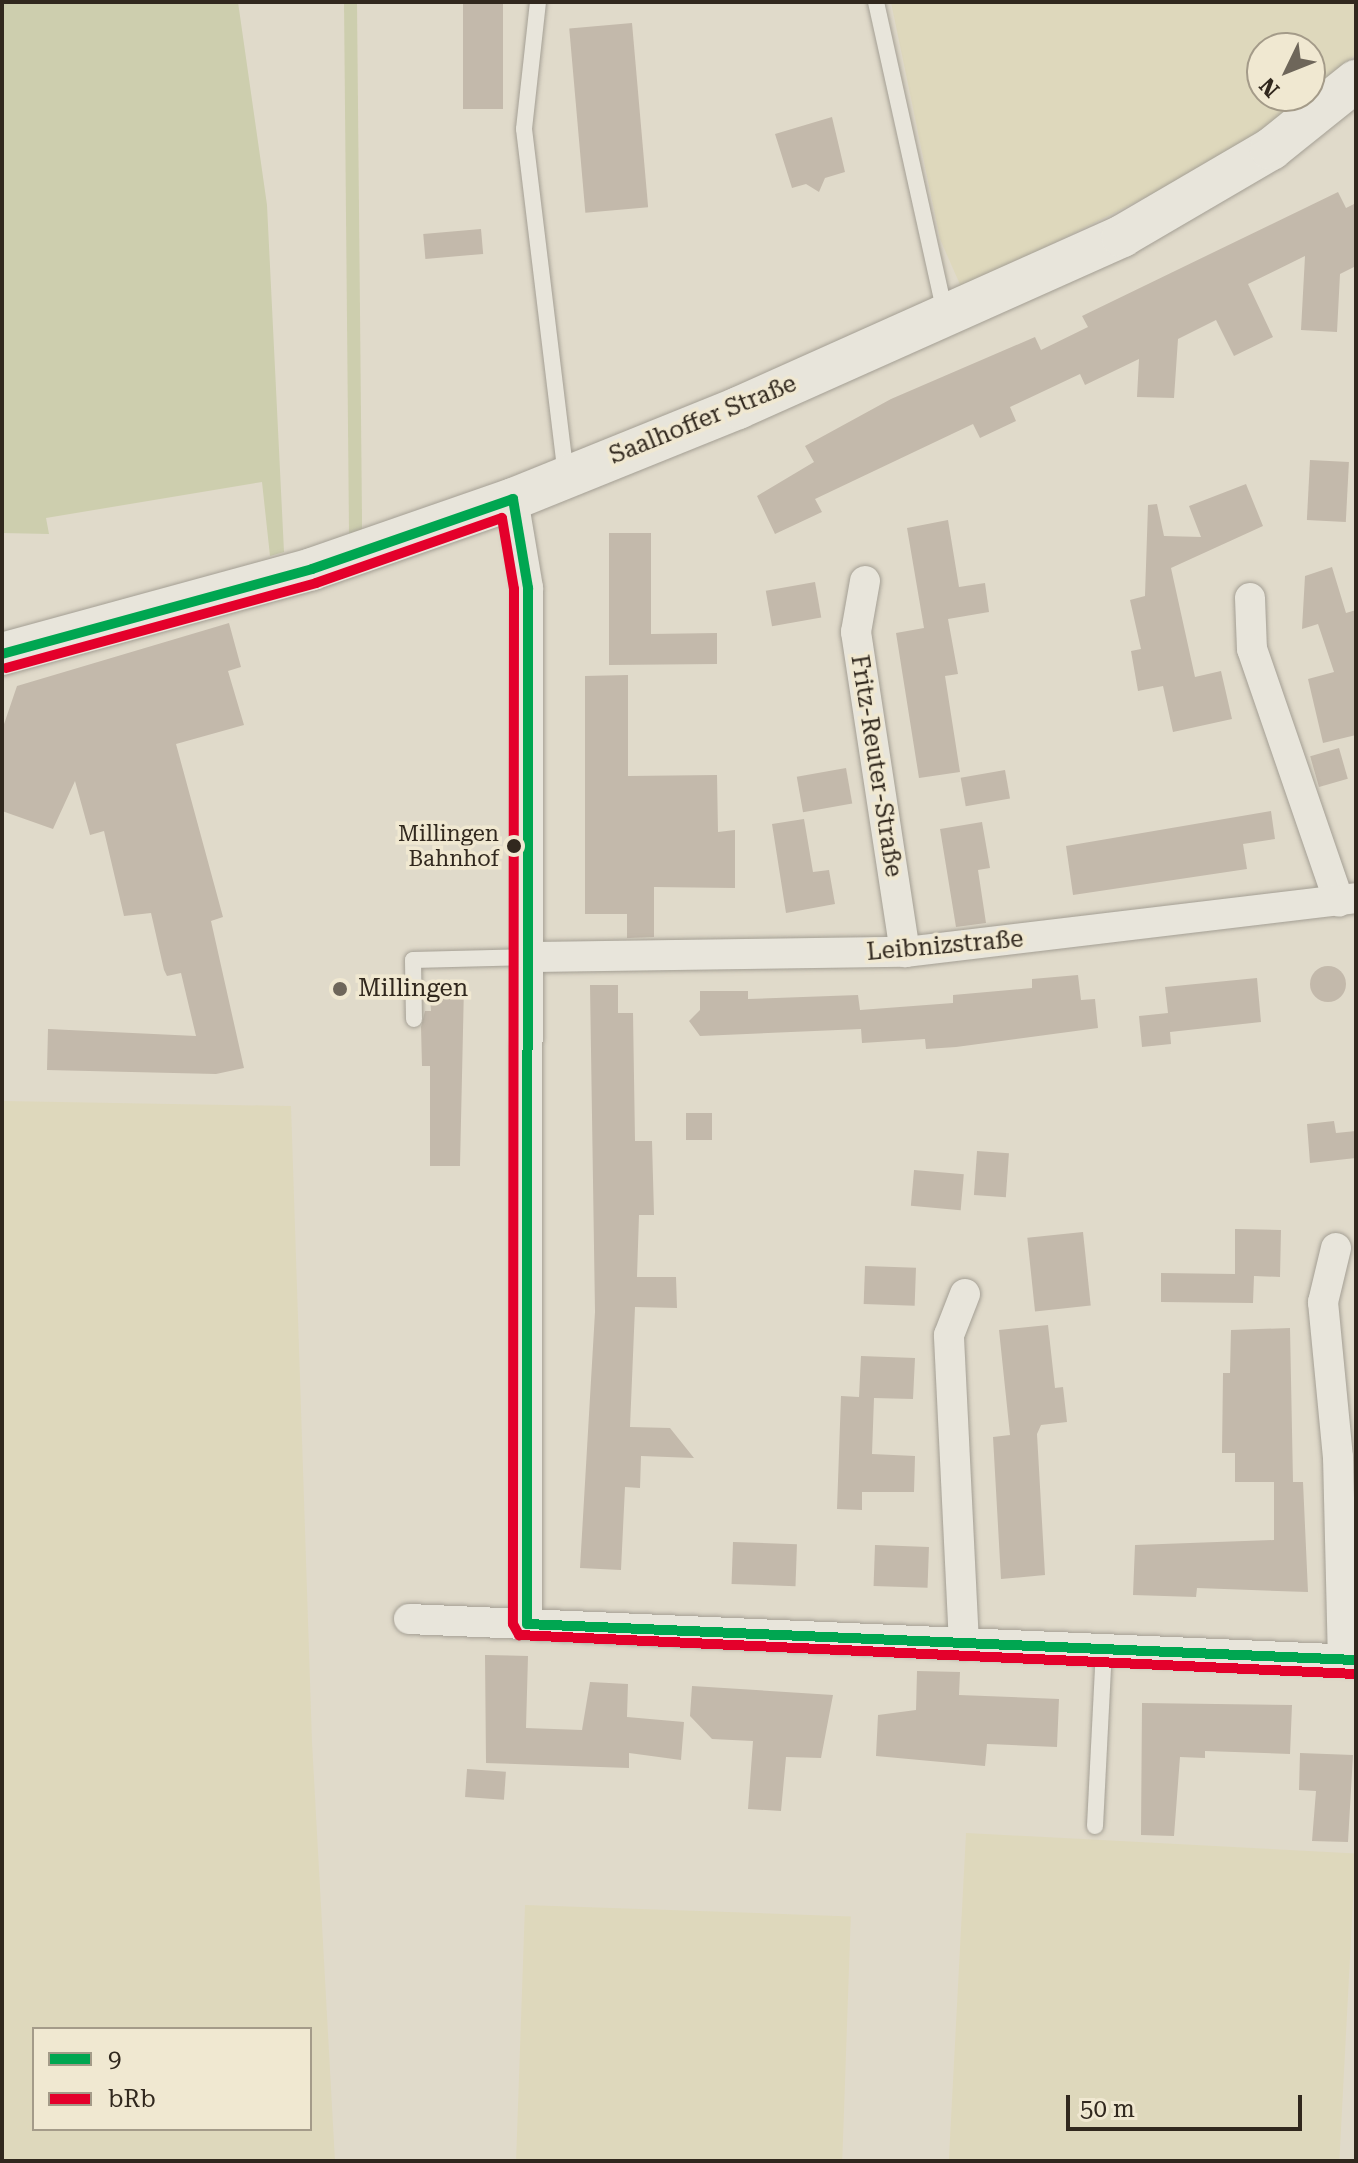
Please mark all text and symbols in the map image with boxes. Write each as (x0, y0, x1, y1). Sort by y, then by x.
north arrow (1246, 32, 1326, 112)
text: N (1255, 73, 1284, 102)
street label: Saalhoffer Straße (605, 369, 801, 471)
street label: Fritz-Reuter-Straße (844, 653, 908, 879)
place label: Millingen Bahnhof (398, 820, 499, 872)
marker: Millingen Bahnhof (506, 838, 522, 854)
street label: Leibnizstraße (866, 925, 1024, 967)
place label: Millingen (358, 975, 468, 1003)
marker: Millingen (329, 978, 351, 1000)
legend (32, 2027, 312, 2131)
text: 9 (108, 2045, 121, 2073)
scale bar (1070, 2079, 1306, 2129)
text: bRb (108, 2085, 156, 2113)
text: 50 m (1080, 2095, 1135, 2123)

